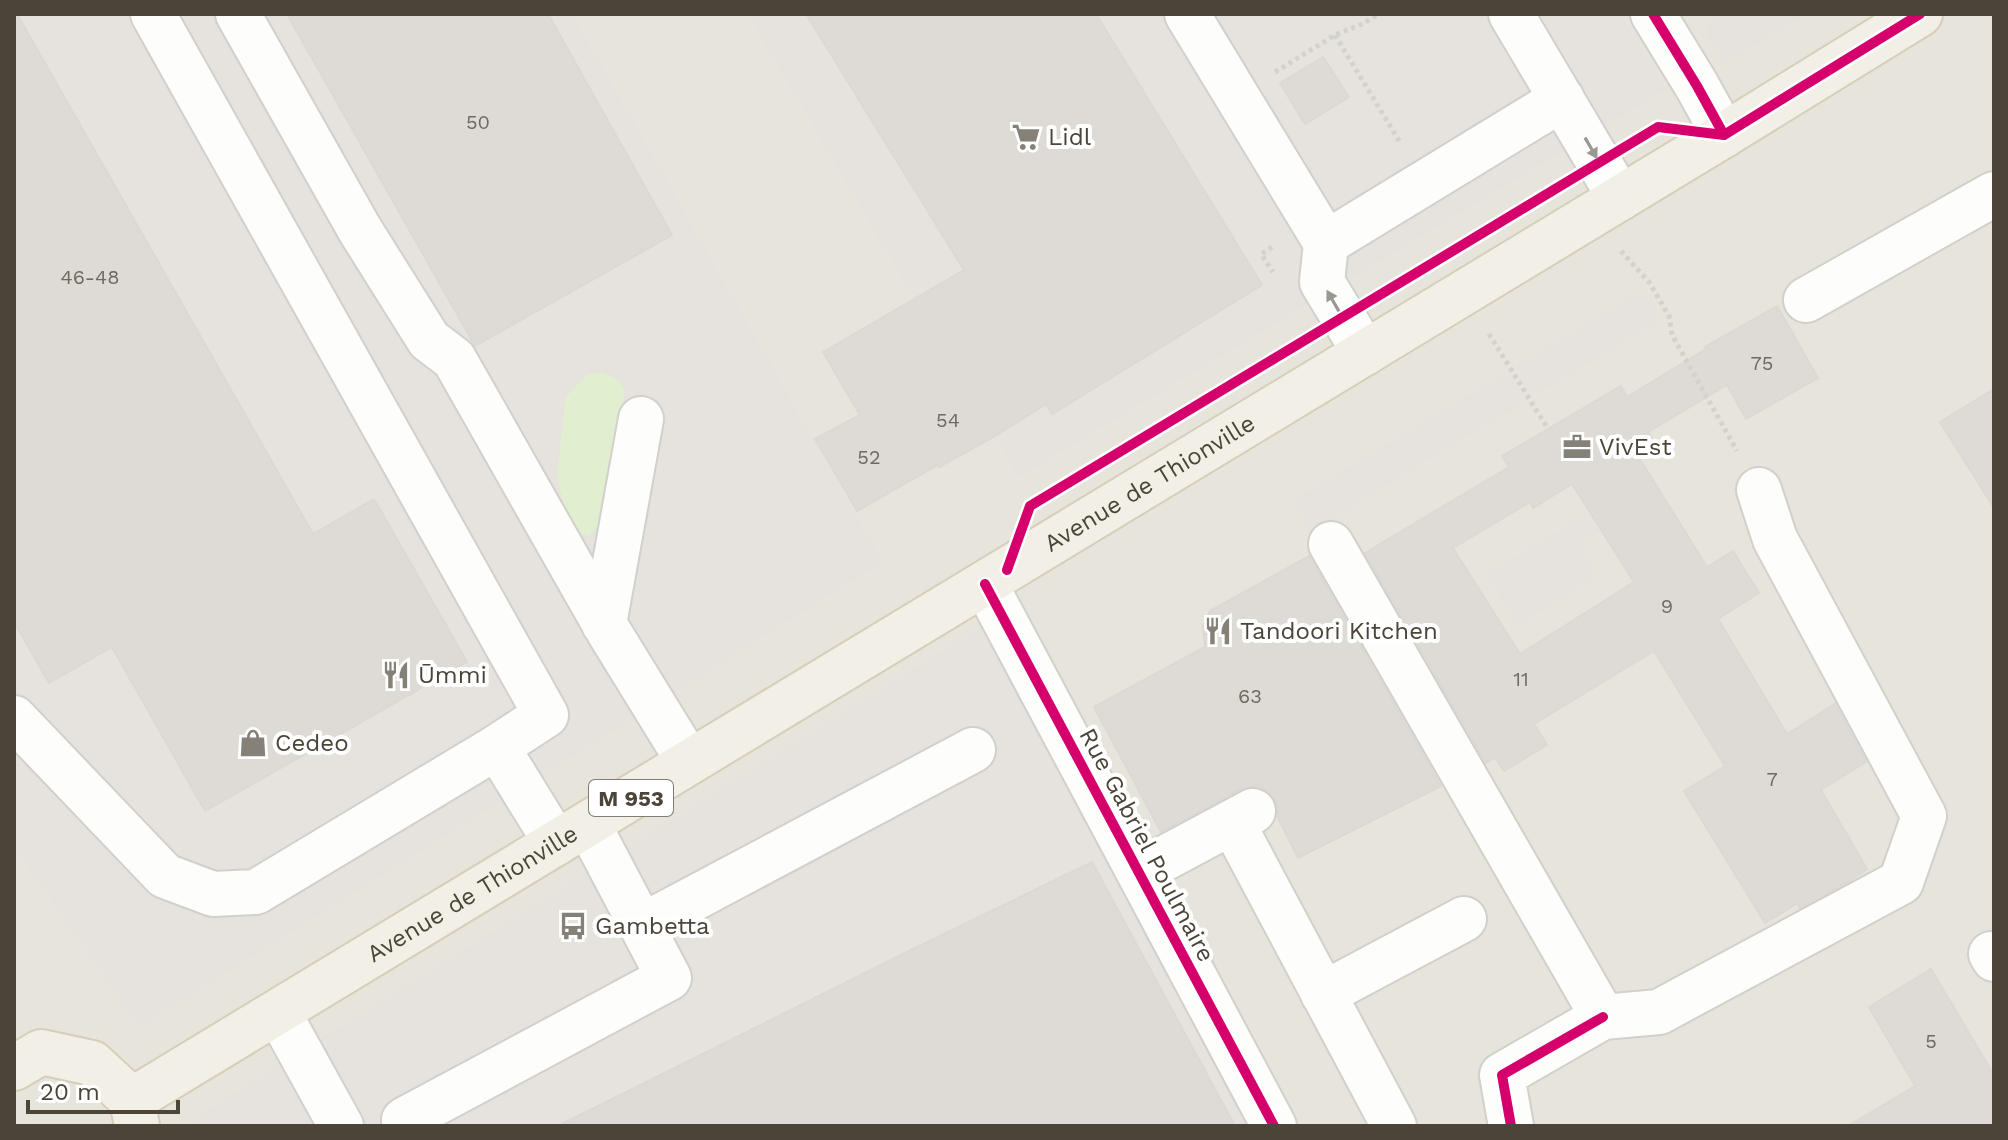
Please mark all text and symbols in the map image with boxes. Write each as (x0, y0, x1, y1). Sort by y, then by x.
house number: 50 (466, 110, 490, 134)
supermarket icon: Lidl (1011, 122, 1041, 152)
place label: Lidl (1048, 123, 1092, 151)
one-way arrow (1584, 137, 1598, 159)
house number: 46-48 (60, 265, 120, 289)
one-way arrow (1326, 290, 1340, 312)
house number: 75 (1751, 351, 1773, 375)
house number: 54 (936, 408, 960, 432)
street label: Avenue de Thionville (1039, 409, 1260, 558)
office icon: VivEst (1562, 432, 1592, 462)
place label: VivEst (1599, 433, 1671, 461)
house number: 52 (857, 445, 881, 469)
house number: 9 (1661, 594, 1673, 618)
restaurant icon: Tandoori Kitchen (1203, 616, 1233, 646)
place label: Tandoori Kitchen (1240, 617, 1438, 645)
restaurant icon: Ūmmi (381, 660, 411, 690)
place label: Ūmmi (418, 661, 487, 689)
house number: 11 (1513, 667, 1529, 691)
house number: 63 (1238, 684, 1262, 708)
street label: Rue Gabriel Poulmaire (1074, 723, 1220, 967)
shop icon: Cedeo (238, 728, 268, 758)
place label: Cedeo (275, 729, 349, 757)
house number: 7 (1766, 767, 1778, 791)
road number: M 953 (589, 780, 673, 816)
street label: Avenue de Thionville (362, 819, 583, 968)
bus stop icon: Gambetta (558, 911, 588, 941)
place label: Gambetta (595, 912, 710, 940)
house number: 5 (1925, 1029, 1937, 1053)
scale bar (28, 1064, 178, 1114)
text: 20 m (40, 1078, 100, 1106)

